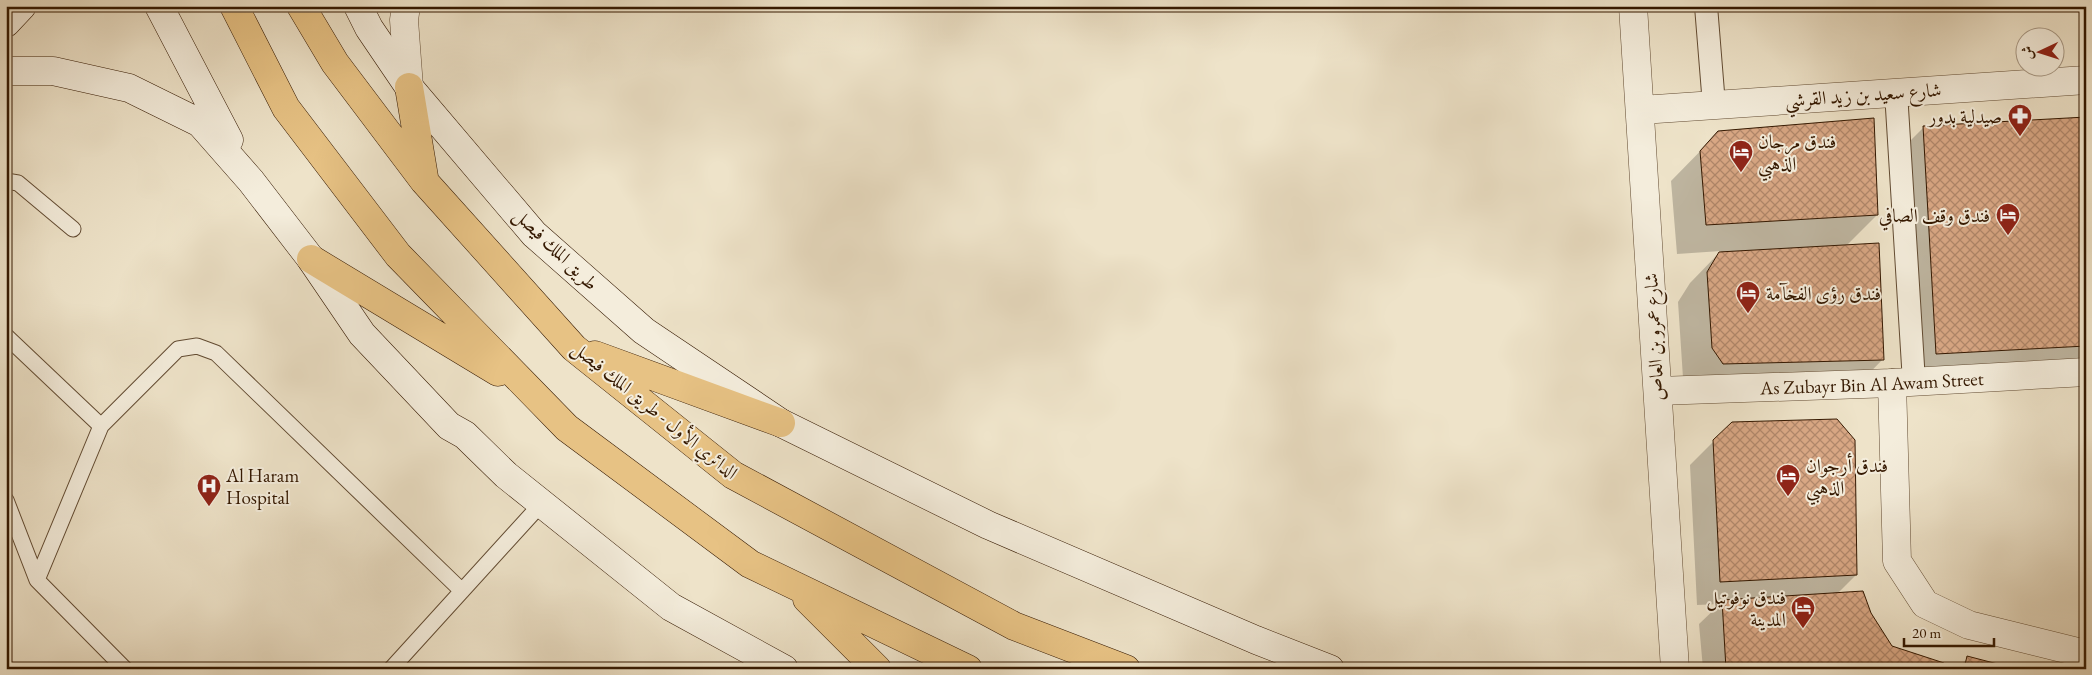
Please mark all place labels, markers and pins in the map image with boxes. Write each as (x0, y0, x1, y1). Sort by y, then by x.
pharmacy icon: صيدلية بدور (2007, 103, 2033, 137)
place label: صيدلية بدور (1927, 104, 2002, 129)
place label: فندق مرجان الذهبي (1758, 129, 1836, 182)
hotel icon: فندق مرجان الذهبي (1728, 139, 1754, 173)
hotel icon: فندق وقف الصافي (1995, 202, 2021, 236)
place label: فندق وقف الصافي (1879, 203, 1990, 231)
hotel icon: فندق رؤى الفخآمة (1735, 280, 1761, 314)
place label: فندق رؤى الفخآمة (1766, 281, 1881, 306)
place label: فندق أرجوان الذهبي (1806, 453, 1888, 506)
place label: Al Haram Hospital (225, 463, 299, 510)
hotel icon: فندق أرجوان الذهبي (1775, 463, 1801, 497)
hospital icon: Al Haram Hospital (196, 473, 222, 507)
place label: فندق نوفوتيل المدينة (1706, 585, 1786, 632)
hotel icon: فندق نوفوتيل المدينة (1790, 595, 1816, 629)

